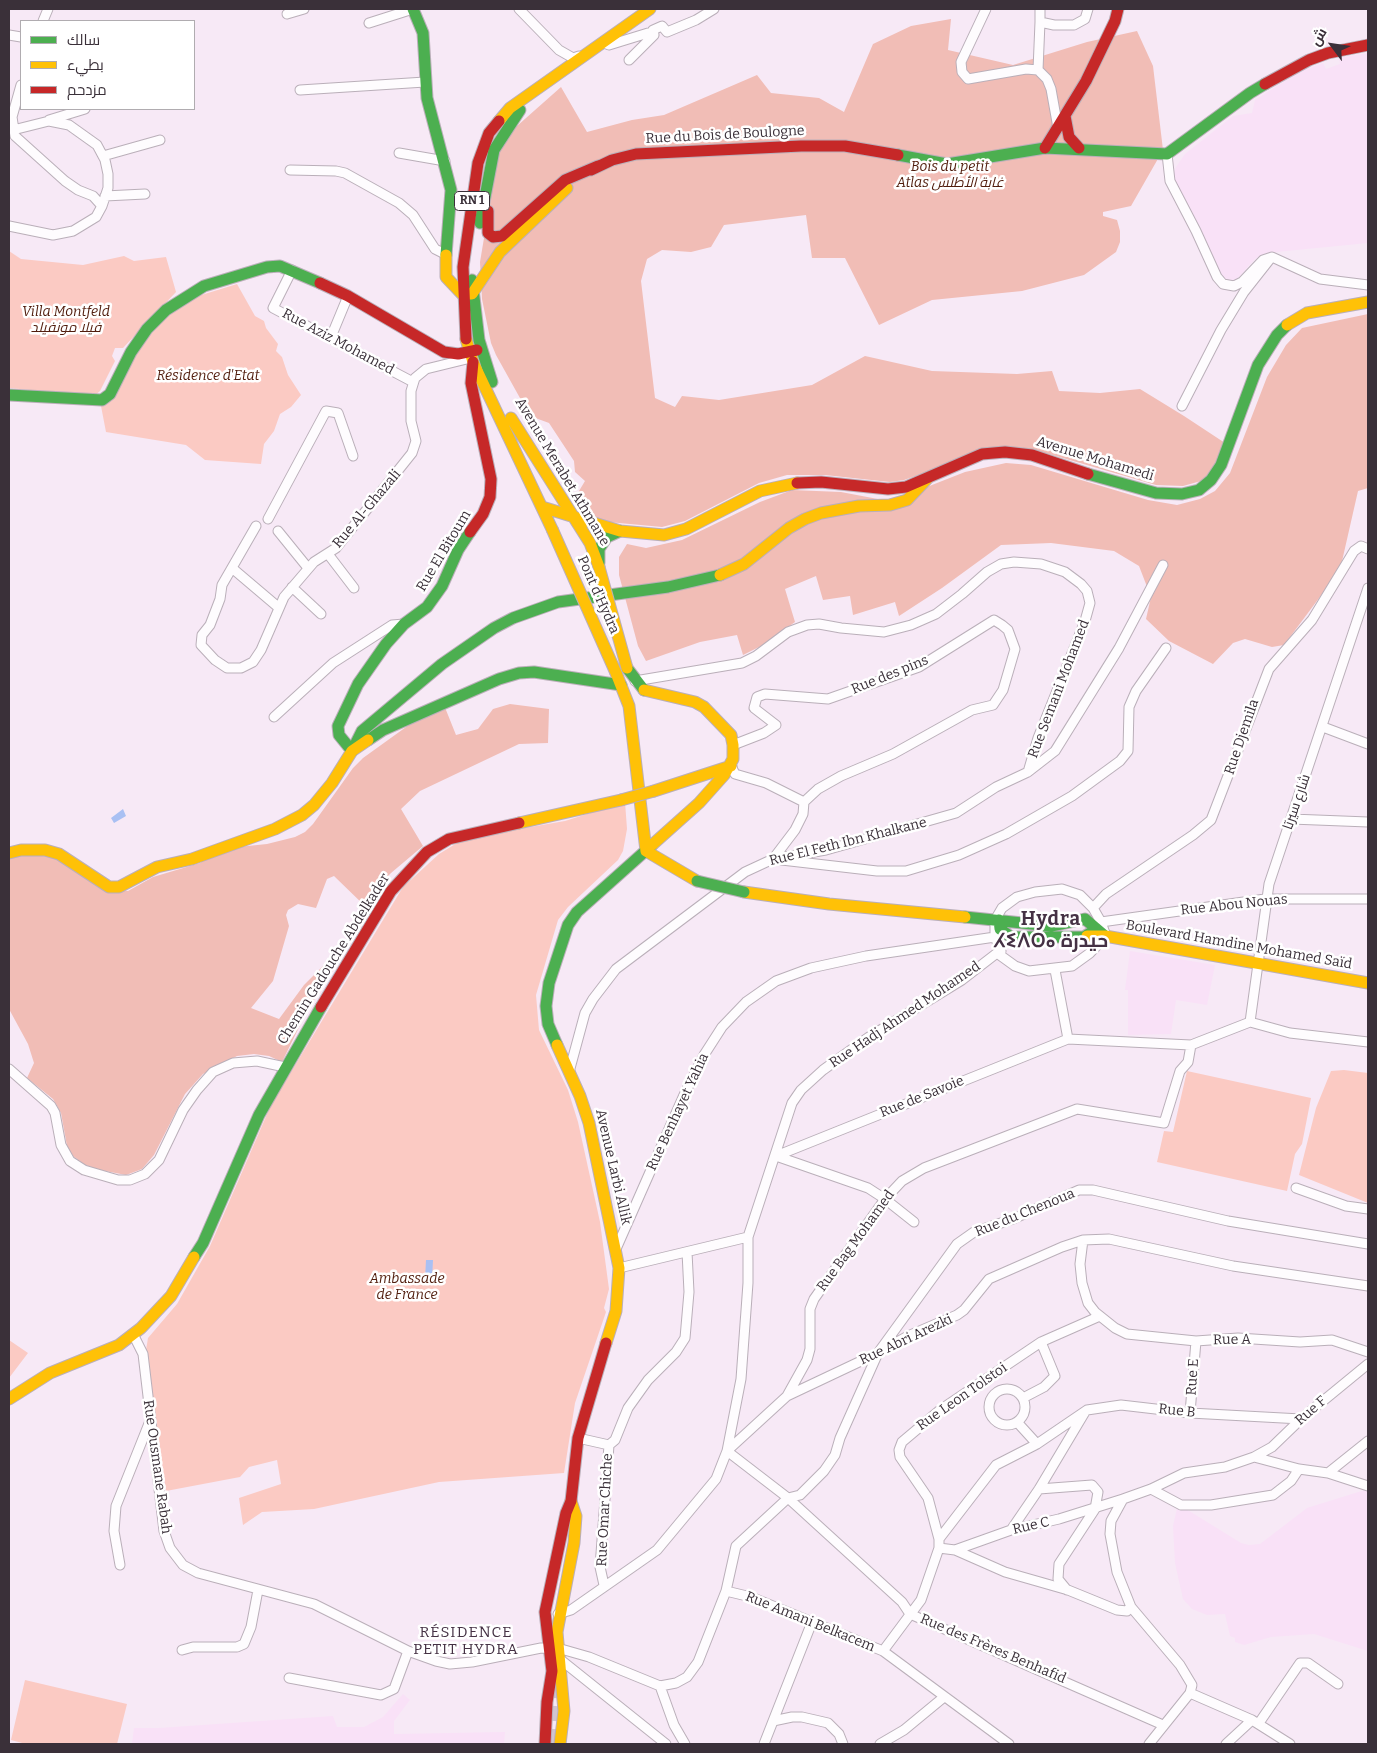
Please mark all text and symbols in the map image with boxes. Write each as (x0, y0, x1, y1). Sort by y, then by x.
legend (20, 20, 195, 110)
north arrow (1307, 20, 1357, 70)
text: ش (1307, 25, 1331, 49)
text: سالك (67, 31, 100, 49)
text: بطيء (67, 56, 104, 74)
text: مزدحم (67, 81, 107, 99)
street label: Rue du Bois de Boulogne (645, 122, 805, 148)
park label: Bois du petit Atlas غابة الأطلس (896, 159, 1004, 192)
road number: RN 1 (454, 192, 490, 210)
park label: Villa Montfeld فيلا مونفيلد (22, 304, 110, 336)
street label: Rue Aziz Mohamed (279, 305, 397, 379)
park label: Résidence d'Etat (156, 368, 260, 384)
street label: Avenue Merabet Athmane (511, 395, 613, 549)
street label: Avenue Mohamedi (1034, 433, 1156, 485)
street label: Rue Al-Ghazali (329, 466, 405, 552)
street label: Rue El Bitoum (413, 507, 475, 595)
street label: Pont d'Hydra (573, 553, 623, 637)
street label: Rue Semani Mohamed (1025, 617, 1093, 761)
street label: Rue des pins (849, 652, 931, 698)
street label: Rue Djemila (1221, 697, 1263, 777)
street label: شارع سيرتا (1280, 772, 1314, 832)
street label: Rue El Feth Ibn Khalkane (768, 814, 928, 870)
street label: Chemin Gadouche Abdelkader (274, 870, 394, 1048)
street label: Rue Abou Nouas (1180, 891, 1288, 919)
district label: Hydra ⵃⵉⴷⵔⴰ حيدرة (997, 909, 1105, 953)
street label: Boulevard Hamdine Mohamed Saïd (1125, 917, 1353, 973)
street label: Rue Hadj Ahmed Mohamed (826, 958, 984, 1072)
street label: Rue Benhayet Yahia (643, 1051, 713, 1173)
street label: Rue de Savoie (877, 1072, 967, 1122)
street label: Avenue Larbi Allik (592, 1108, 634, 1226)
street label: Rue du Chenoua (973, 1185, 1077, 1241)
street label: Rue Bag Mohamed (814, 1187, 898, 1295)
park label: Ambassade de France (370, 1271, 444, 1304)
street label: Rue Abri Arezki (857, 1311, 955, 1369)
street label: Rue A (1213, 1331, 1251, 1349)
street label: Rue E (1183, 1358, 1203, 1396)
street label: Rue Leon Tolstoi (914, 1360, 1010, 1434)
street label: Rue F (1292, 1393, 1330, 1429)
street label: Rue Ousmane Rabah (139, 1399, 175, 1535)
street label: Rue B (1158, 1401, 1196, 1421)
street label: Rue Omar Chiche (594, 1453, 616, 1567)
street label: Rue C (1011, 1514, 1051, 1538)
street label: Rue Amani Belkacem (743, 1588, 877, 1656)
street label: Rue des Frères Benhafid (917, 1611, 1069, 1687)
district label: RÉSIDENCE PETIT HYDRA (412, 1624, 520, 1659)

